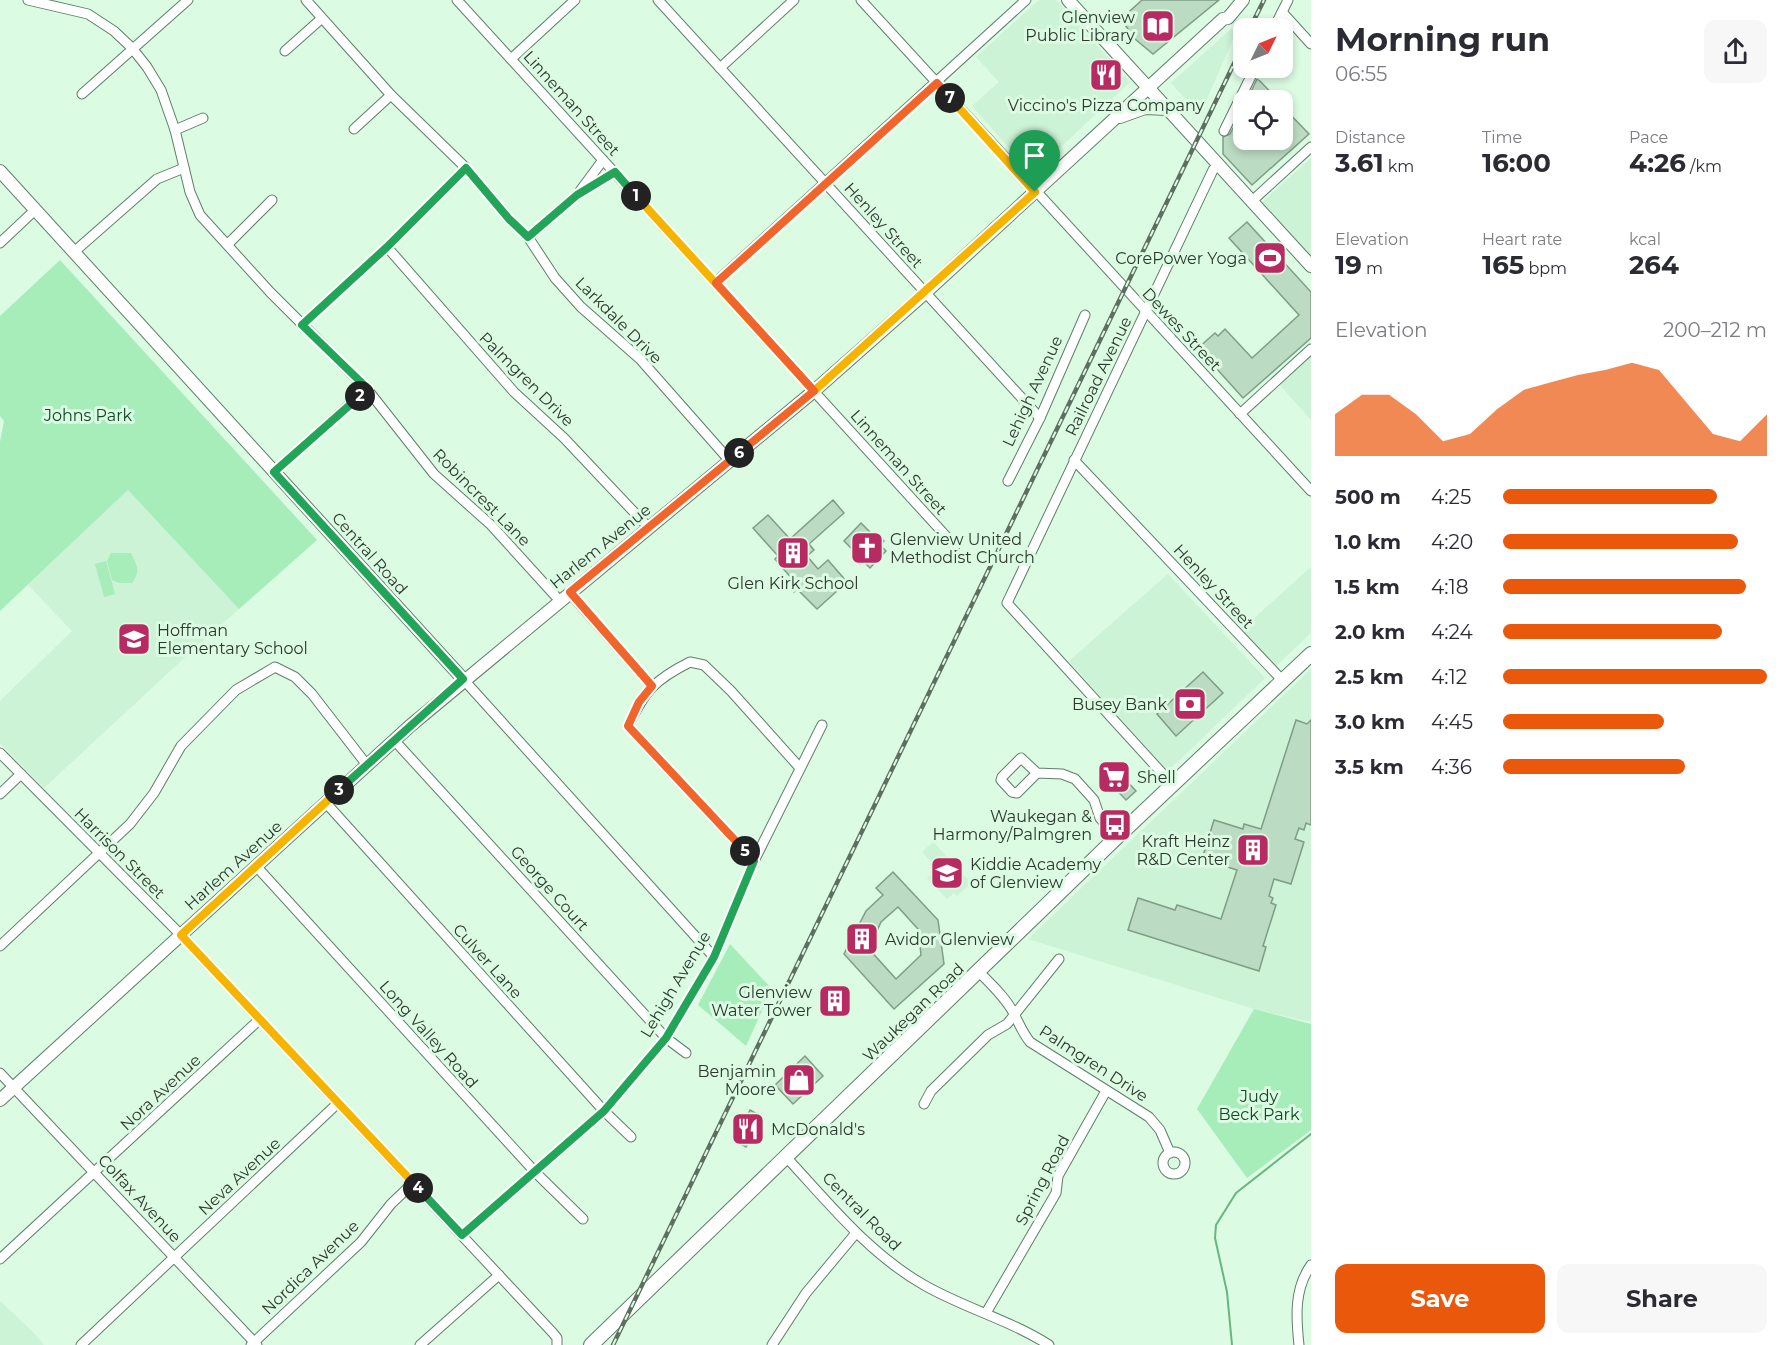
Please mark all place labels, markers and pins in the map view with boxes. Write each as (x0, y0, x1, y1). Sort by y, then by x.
place label: Glenview Public Library (1025, 8, 1135, 45)
library icon: Glenview Public Library (1140, 8, 1176, 44)
restaurant icon: Viccino's Pizza Company (1088, 57, 1124, 93)
pin: 7 (935, 83, 965, 113)
place label: Viccino's Pizza Company (1008, 96, 1204, 115)
pin (1009, 130, 1060, 192)
pin: 1 (621, 181, 651, 211)
sports icon: CorePower Yoga (1252, 240, 1288, 276)
place label: CorePower Yoga (1115, 249, 1247, 268)
pin: 2 (345, 381, 375, 411)
pin: 6 (724, 438, 754, 468)
church icon: Glenview United Methodist Church (849, 530, 885, 566)
place label: Glenview United Methodist Church (890, 530, 1035, 567)
building icon: Glen Kirk School (775, 535, 811, 571)
place label: Glen Kirk School (728, 574, 859, 593)
school or university icon: Hoffman Elementary School (116, 621, 152, 657)
place label: Hoffman Elementary School (157, 621, 308, 658)
bank icon: Busey Bank (1172, 686, 1208, 722)
place label: Busey Bank (1072, 695, 1167, 714)
supermarket icon: Shell (1096, 759, 1132, 795)
place label: Shell (1137, 768, 1176, 787)
pin: 3 (324, 775, 354, 805)
place label: Waukegan & Harmony/Palmgren (933, 807, 1092, 844)
bus stop icon: Waukegan & Harmony/Palmgren (1097, 807, 1133, 843)
place label: Kraft Heinz R&D Center (1137, 832, 1230, 869)
building icon: Kraft Heinz R&D Center (1235, 832, 1271, 868)
pin: 5 (730, 836, 760, 866)
school or university icon: Kiddie Academy of Glenview (929, 855, 965, 891)
place label: Kiddie Academy of Glenview (970, 855, 1102, 892)
building icon: Avidor Glenview (844, 921, 880, 957)
place label: Avidor Glenview (885, 930, 1014, 949)
place label: Glenview Water Tower (711, 983, 812, 1020)
building icon: Glenview Water Tower (817, 983, 853, 1019)
place label: Benjamin Moore (698, 1062, 776, 1099)
shop icon: Benjamin Moore (781, 1062, 817, 1098)
restaurant icon: McDonald's (730, 1111, 766, 1147)
place label: McDonald's (771, 1120, 865, 1139)
pin: 4 (403, 1173, 433, 1203)

